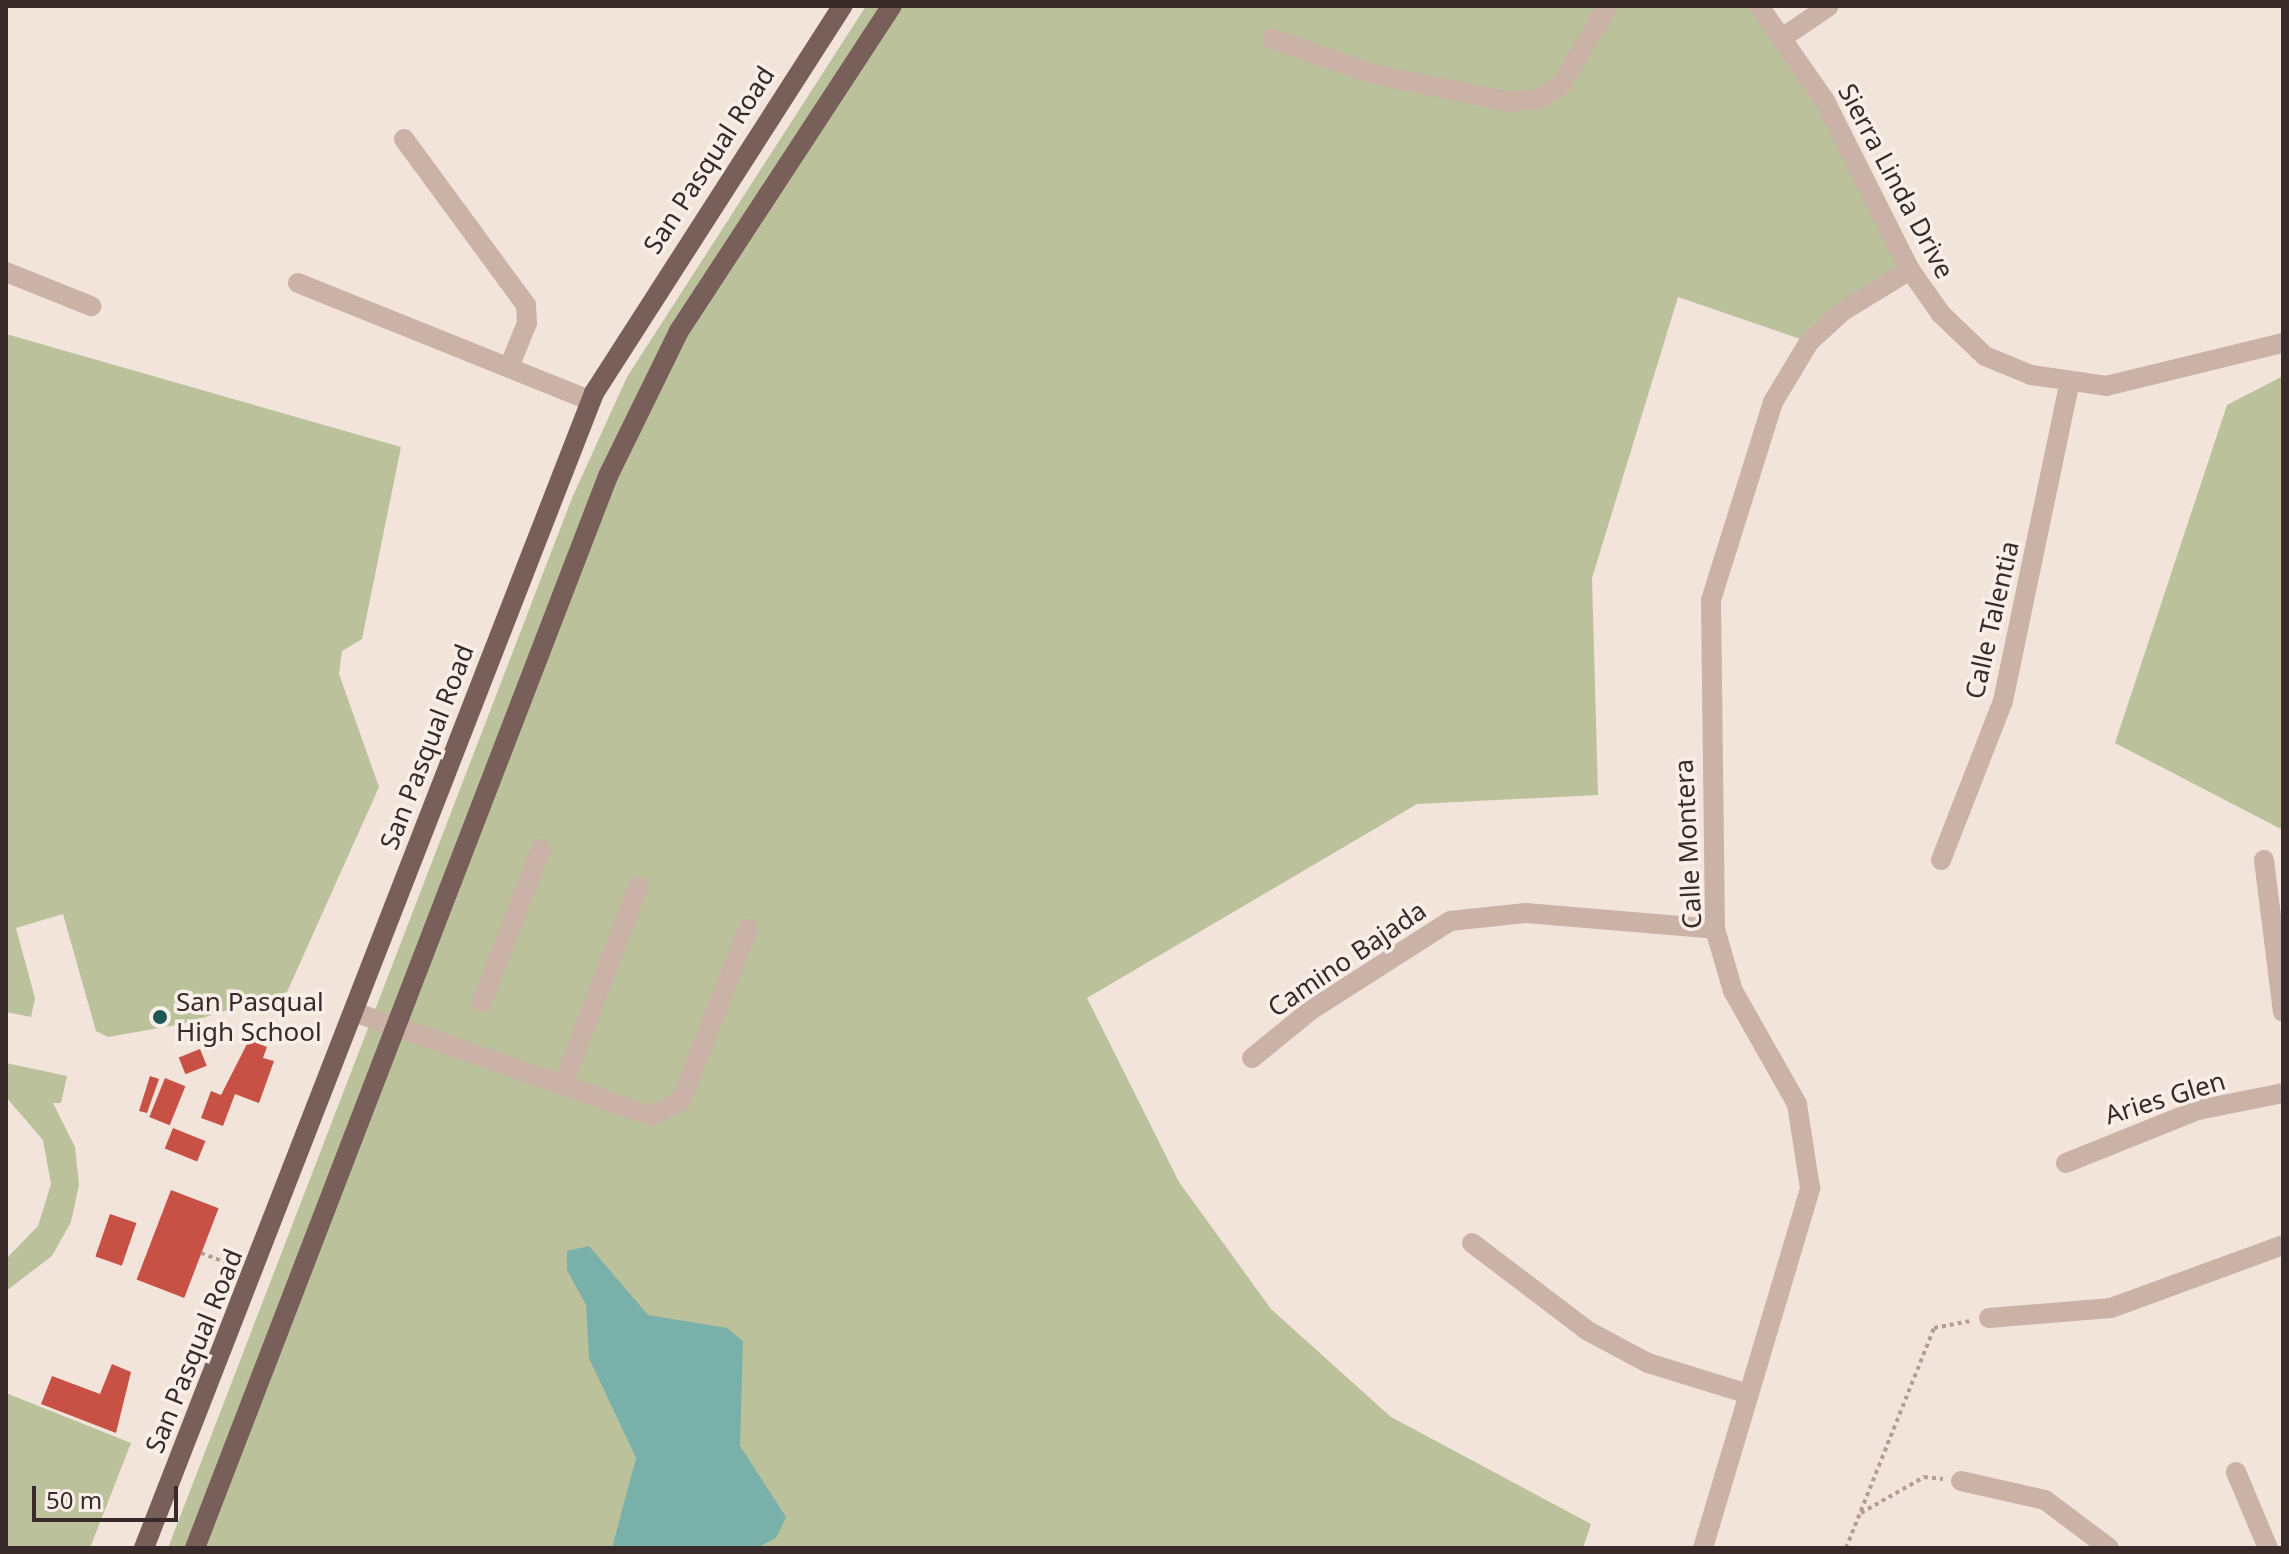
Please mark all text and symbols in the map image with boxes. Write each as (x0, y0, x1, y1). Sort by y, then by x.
street label: San Pasqual Road (637, 60, 781, 260)
street label: Sierra Linda Drive (1832, 78, 1960, 284)
street label: Calle Talentia (1959, 538, 2025, 702)
street label: San Pasqual Road (374, 640, 480, 854)
street label: Calle Montera (1668, 758, 1708, 930)
street label: Camino Bajada (1262, 895, 1432, 1023)
place label: San Pasqual High School (176, 986, 324, 1048)
marker: San Pasqual High School (151, 1008, 169, 1026)
street label: Aries Glen (2101, 1065, 2229, 1131)
street label: San Pasqual Road (139, 1245, 249, 1457)
scale bar (36, 1470, 182, 1520)
text: 50 m (46, 1483, 102, 1516)

